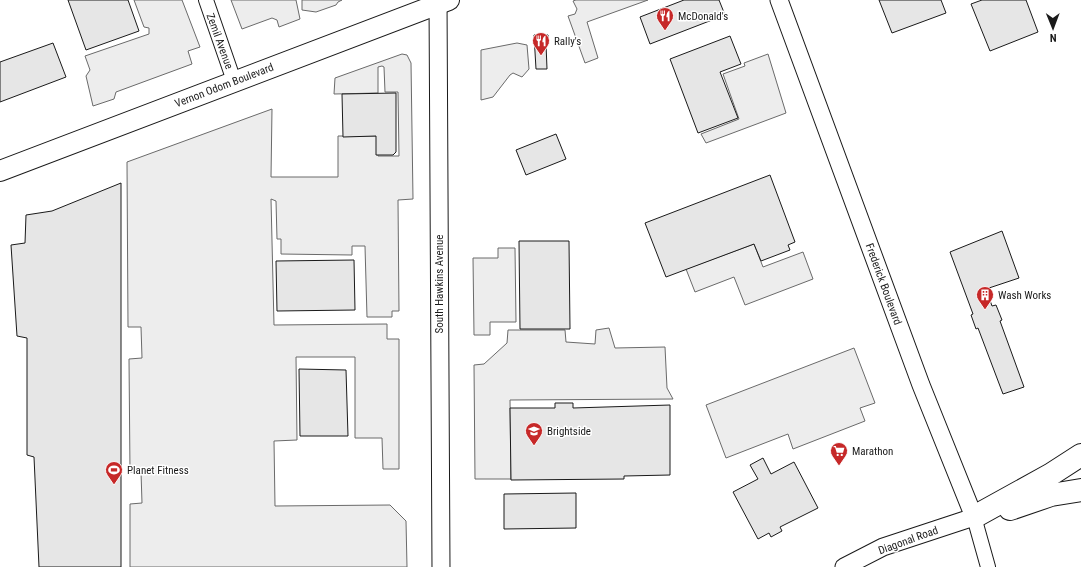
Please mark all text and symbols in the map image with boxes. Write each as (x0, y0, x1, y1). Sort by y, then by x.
restaurant icon: McDonald's (655, 6, 675, 31)
north arrow (1033, 8, 1073, 48)
place label: McDonald's (678, 10, 728, 23)
street label: Zemil Avenue (203, 12, 236, 71)
restaurant icon: Rally's (531, 31, 551, 56)
text: N (1049, 31, 1057, 44)
place label: Rally's (554, 35, 581, 48)
street label: Vernon Odom Boulevard (173, 61, 275, 110)
street label: South Hawkins Avenue (433, 235, 446, 333)
street label: Frederick Boulevard (863, 242, 904, 327)
building icon: Wash Works (975, 285, 995, 310)
place label: Wash Works (998, 289, 1051, 302)
school or university icon: Brightside (524, 421, 544, 446)
place label: Brightside (547, 425, 591, 438)
supermarket icon: Marathon (829, 441, 849, 466)
place label: Marathon (852, 445, 893, 458)
sports icon: Planet Fitness (104, 460, 124, 485)
place label: Planet Fitness (127, 464, 189, 477)
street label: Diagonal Road (876, 524, 940, 557)

